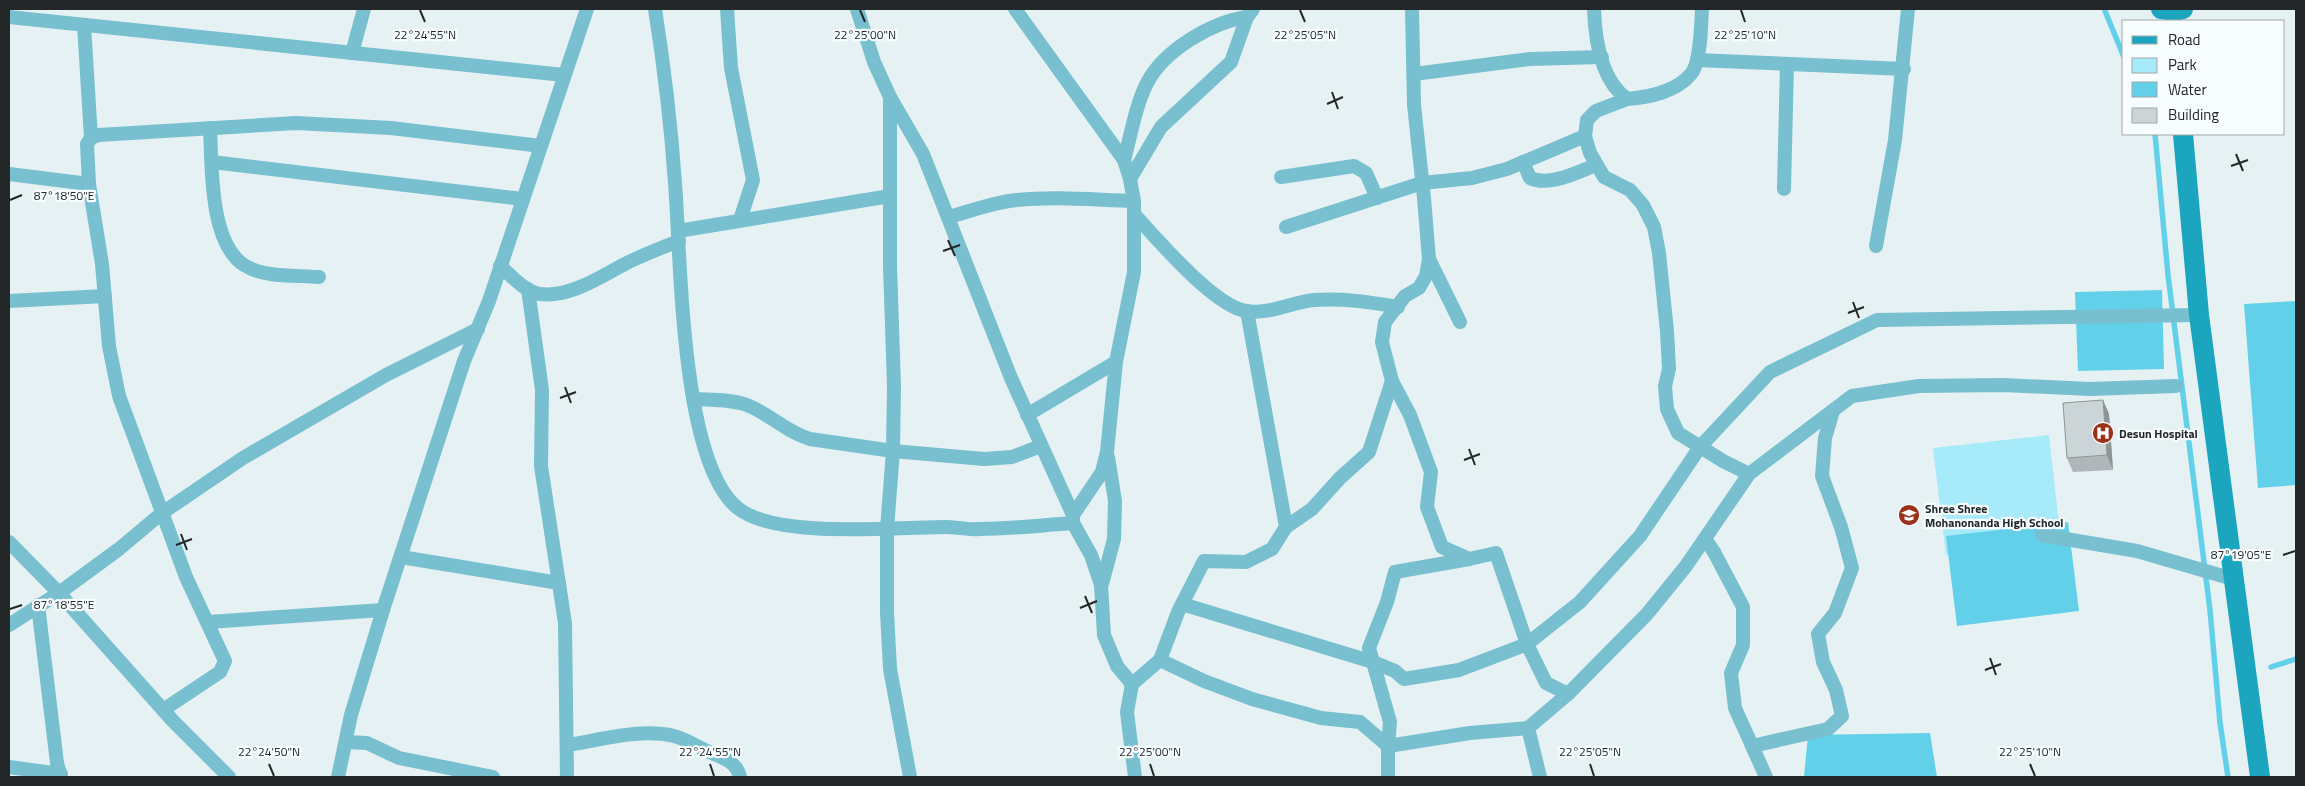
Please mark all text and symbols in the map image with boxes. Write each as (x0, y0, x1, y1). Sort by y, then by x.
legend (2122, 20, 2285, 135)
text: 22°24'55"N (394, 25, 456, 44)
text: 22°25'00"N (834, 25, 896, 44)
text: 22°25'05"N (1274, 25, 1336, 44)
text: 22°25'10"N (1714, 25, 1776, 44)
text: Road (2168, 28, 2200, 51)
text: Park (2168, 53, 2197, 76)
text: Water (2168, 78, 2207, 101)
text: Building (2168, 103, 2219, 126)
text: 87°18'50"E (34, 186, 95, 205)
hospital icon: Desun Hospital (2091, 421, 2115, 445)
place label: Desun Hospital (2119, 424, 2198, 443)
place label: Shree Shree Mohanonanda High School (1925, 499, 2064, 532)
school or university icon: Shree Shree Mohanonanda High School (1897, 503, 1921, 527)
text: 87°19'05"E (2211, 545, 2272, 564)
text: 87°18'55"E (34, 595, 95, 614)
text: 22°24'50"N (238, 742, 300, 761)
text: 22°24'55"N (679, 742, 741, 761)
text: 22°25'00"N (1119, 742, 1181, 761)
text: 22°25'05"N (1559, 742, 1621, 761)
text: 22°25'10"N (1999, 742, 2061, 761)

